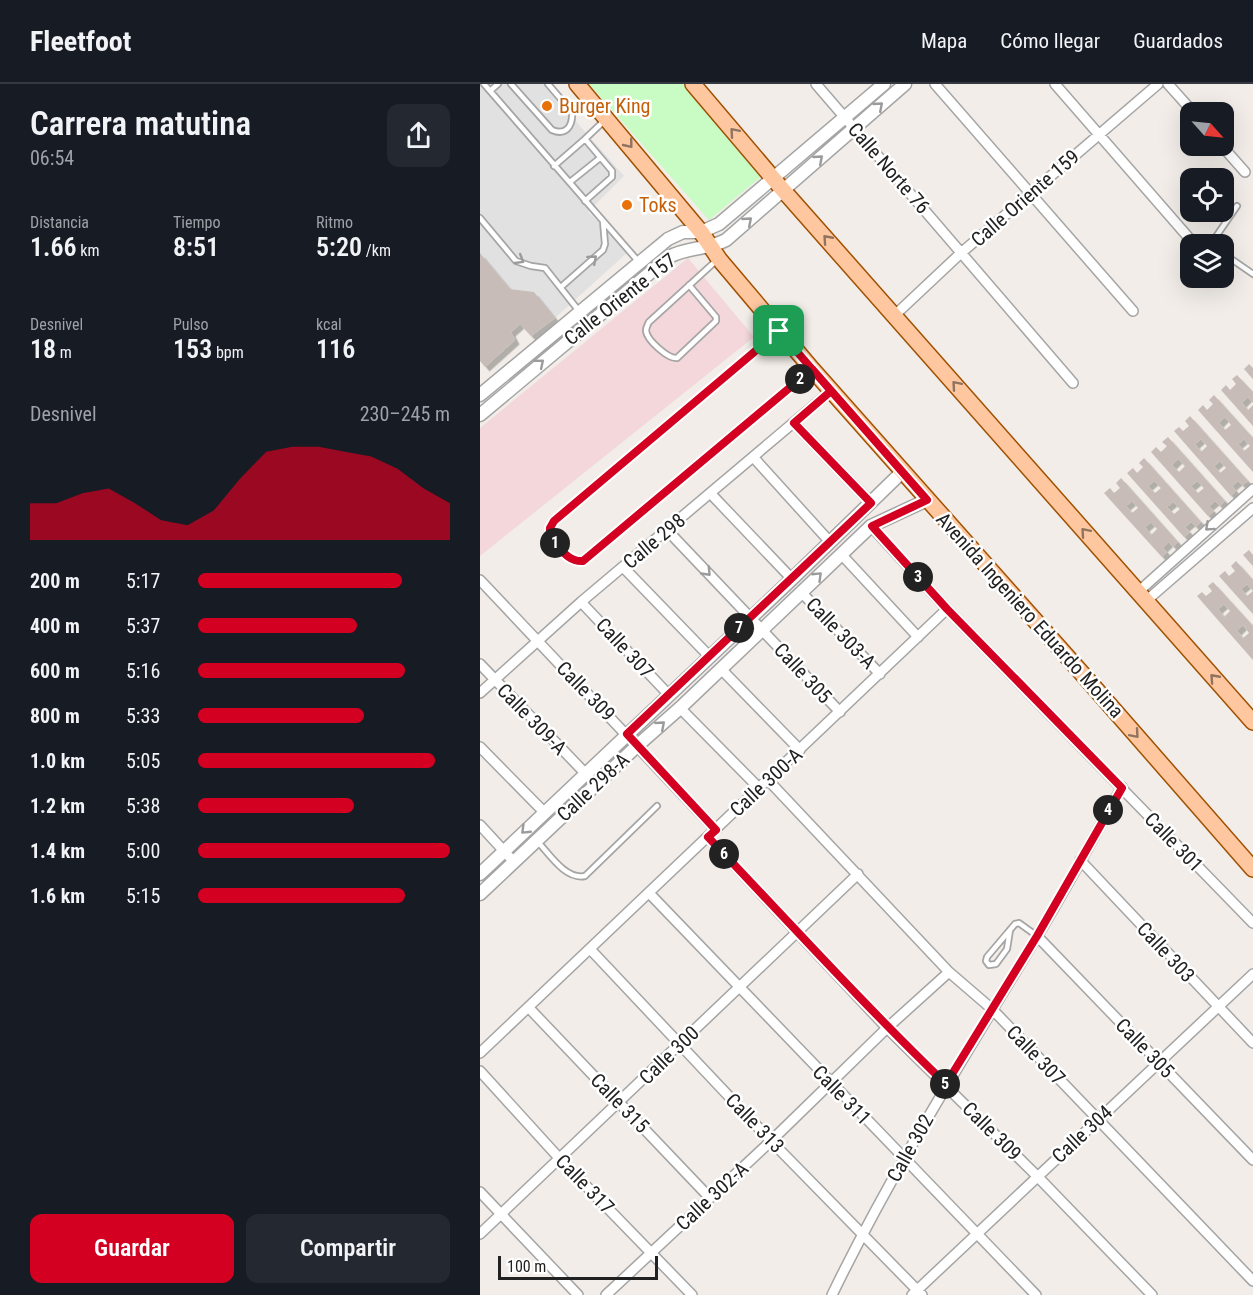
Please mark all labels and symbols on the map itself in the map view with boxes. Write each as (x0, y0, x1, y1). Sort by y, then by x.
place label: Burger King (559, 94, 650, 118)
marker: Burger King (540, 99, 554, 113)
one-way arrow (872, 102, 883, 113)
north arrow (1180, 102, 1234, 156)
street label: Calle Norte 76 (843, 118, 935, 218)
one-way arrow (731, 128, 742, 139)
one-way arrow (622, 137, 633, 148)
street label: Calle Oriente 159 (966, 145, 1084, 251)
one-way arrow (812, 155, 822, 166)
place label: Toks (639, 193, 677, 217)
marker: Toks (620, 198, 634, 212)
one-way arrow (741, 217, 752, 228)
one-way arrow (823, 235, 834, 246)
street label: Calle Oriente 157 (559, 248, 681, 350)
one-way arrow (513, 252, 524, 263)
one-way arrow (586, 255, 597, 266)
pin (753, 305, 804, 356)
one-way arrow (534, 359, 545, 370)
pin: 2 (785, 364, 815, 394)
one-way arrow (952, 381, 963, 392)
street label: Avenida Ingeniero Eduardo Molina (931, 507, 1129, 723)
street label: Calle 298 (618, 508, 690, 574)
one-way arrow (1205, 520, 1216, 531)
pin: 1 (540, 528, 570, 558)
one-way arrow (1081, 528, 1092, 539)
pin: 3 (903, 562, 933, 592)
one-way arrow (700, 566, 711, 576)
one-way arrow (810, 573, 821, 584)
street label: Calle 303-A (801, 592, 881, 674)
street label: Calle 307 (591, 613, 659, 683)
pin: 7 (724, 613, 754, 643)
street label: Calle 305 (769, 638, 837, 708)
street label: Calle 309 (552, 656, 620, 726)
one-way arrow (1210, 674, 1221, 685)
street label: Calle 309-A (492, 678, 572, 760)
one-way arrow (654, 721, 665, 732)
one-way arrow (1128, 727, 1139, 738)
street label: Calle 300-A (725, 742, 807, 822)
street label: Calle 298-A (552, 747, 634, 827)
pin: 4 (1093, 795, 1123, 825)
street label: Calle 301 (1140, 807, 1208, 877)
one-way arrow (522, 823, 533, 834)
pin: 6 (709, 839, 739, 869)
street label: Calle 303 (1132, 917, 1200, 987)
street label: Calle 305 (1111, 1013, 1179, 1083)
street label: Calle 307 (1002, 1020, 1070, 1090)
street label: Calle 300 (634, 1021, 704, 1089)
street label: Calle 311 (808, 1060, 876, 1130)
street label: Calle 315 (586, 1068, 654, 1138)
pin: 5 (930, 1069, 960, 1099)
street label: Calle 313 (721, 1088, 789, 1158)
street label: Calle 309 (957, 1096, 1027, 1166)
street label: Calle 304 (1047, 1100, 1117, 1168)
street label: Calle 302 (882, 1110, 938, 1186)
street label: Calle 317 (551, 1149, 619, 1219)
street label: Calle 302-A (671, 1156, 753, 1236)
scale bar (498, 1253, 658, 1280)

